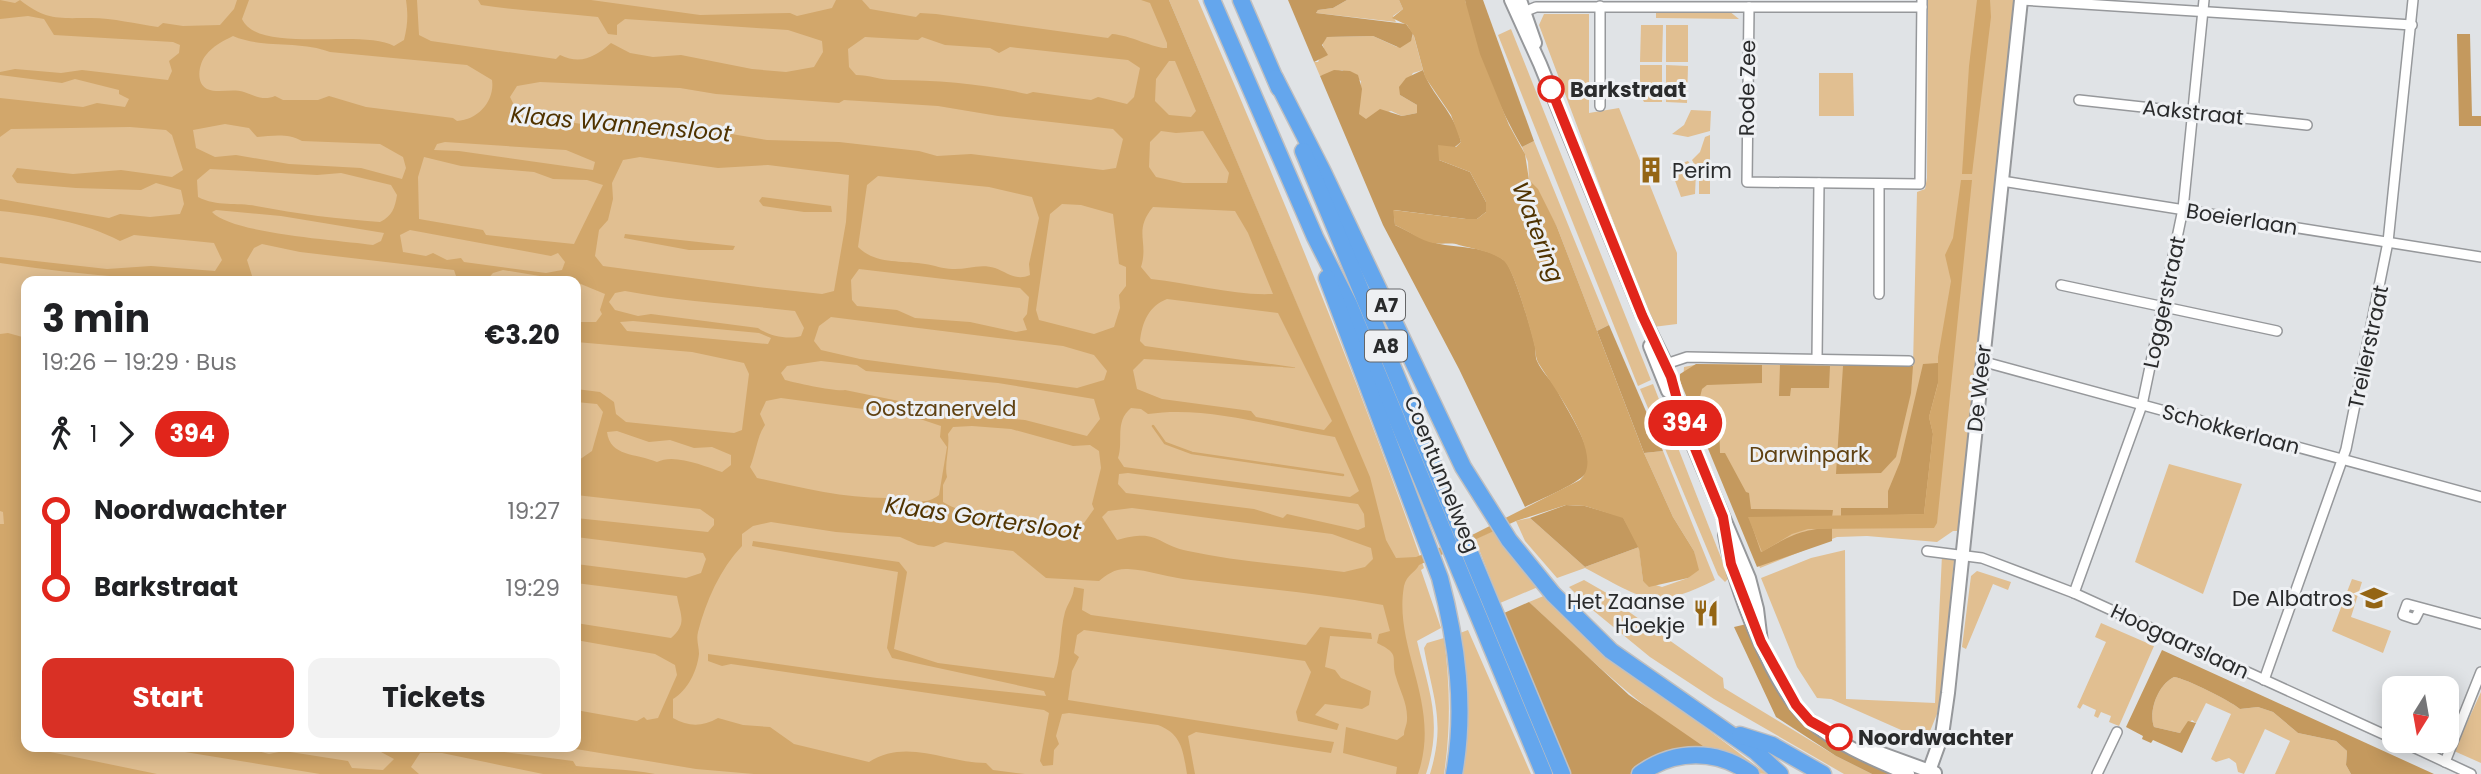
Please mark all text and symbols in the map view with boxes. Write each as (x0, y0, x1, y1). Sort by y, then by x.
street label: Rode Zee (1732, 40, 1762, 136)
place label: Barkstraat (1570, 75, 1686, 104)
marker: Barkstraat (1538, 76, 1564, 102)
street label: Aakstraat (2141, 92, 2245, 132)
water label: Klaas Wannensloot (509, 98, 733, 150)
building icon: Perim (1636, 155, 1666, 185)
place label: Perim (1672, 156, 1732, 185)
water label: Watering (1504, 177, 1572, 287)
street label: Boeierlaan (2184, 196, 2300, 242)
street label: Loggerstraat (2136, 233, 2192, 371)
street label: Treilerstraat (2341, 282, 2395, 412)
road number: A7 (1367, 290, 1405, 320)
text: 3 min (42, 292, 150, 345)
text: €3.20 (484, 317, 560, 353)
road number: A8 (1365, 330, 1407, 362)
street label: De Weer (1960, 343, 1998, 433)
text: 19:26 – 19:29 · Bus (42, 346, 237, 378)
street label: Coentunnelweg (1397, 391, 1487, 557)
park label: Oostzanerveld (866, 394, 1016, 423)
street label: Schokkerlaan (2159, 397, 2303, 461)
line badge: 394 (1645, 400, 1725, 446)
text: 394 (1662, 406, 1708, 439)
icon: walk (42, 415, 80, 453)
icon: forward (107, 415, 145, 453)
text: 394 (169, 417, 215, 450)
text: 1 (90, 418, 97, 450)
park label: Darwinpark (1749, 440, 1869, 469)
water label: Klaas Gortersloot (883, 488, 1084, 548)
text: Noordwachter (94, 492, 287, 528)
text: 19:27 (507, 495, 560, 527)
text: Barkstraat (94, 569, 238, 605)
text: 19:29 (506, 572, 560, 604)
school or university icon: De Albatros (2359, 583, 2389, 613)
place label: De Albatros (2232, 584, 2353, 613)
place label: Het Zaanse Hoekje (1567, 587, 1685, 640)
street label: Hoogaarslaan (2106, 596, 2254, 686)
restaurant icon: Het Zaanse Hoekje (1691, 598, 1721, 628)
button: Start (42, 658, 294, 738)
button: Tickets (308, 658, 560, 738)
north arrow (2382, 676, 2459, 752)
map controls (2382, 676, 2459, 753)
place label: Noordwachter (1858, 723, 2014, 752)
marker: Noordwachter (1826, 724, 1852, 750)

